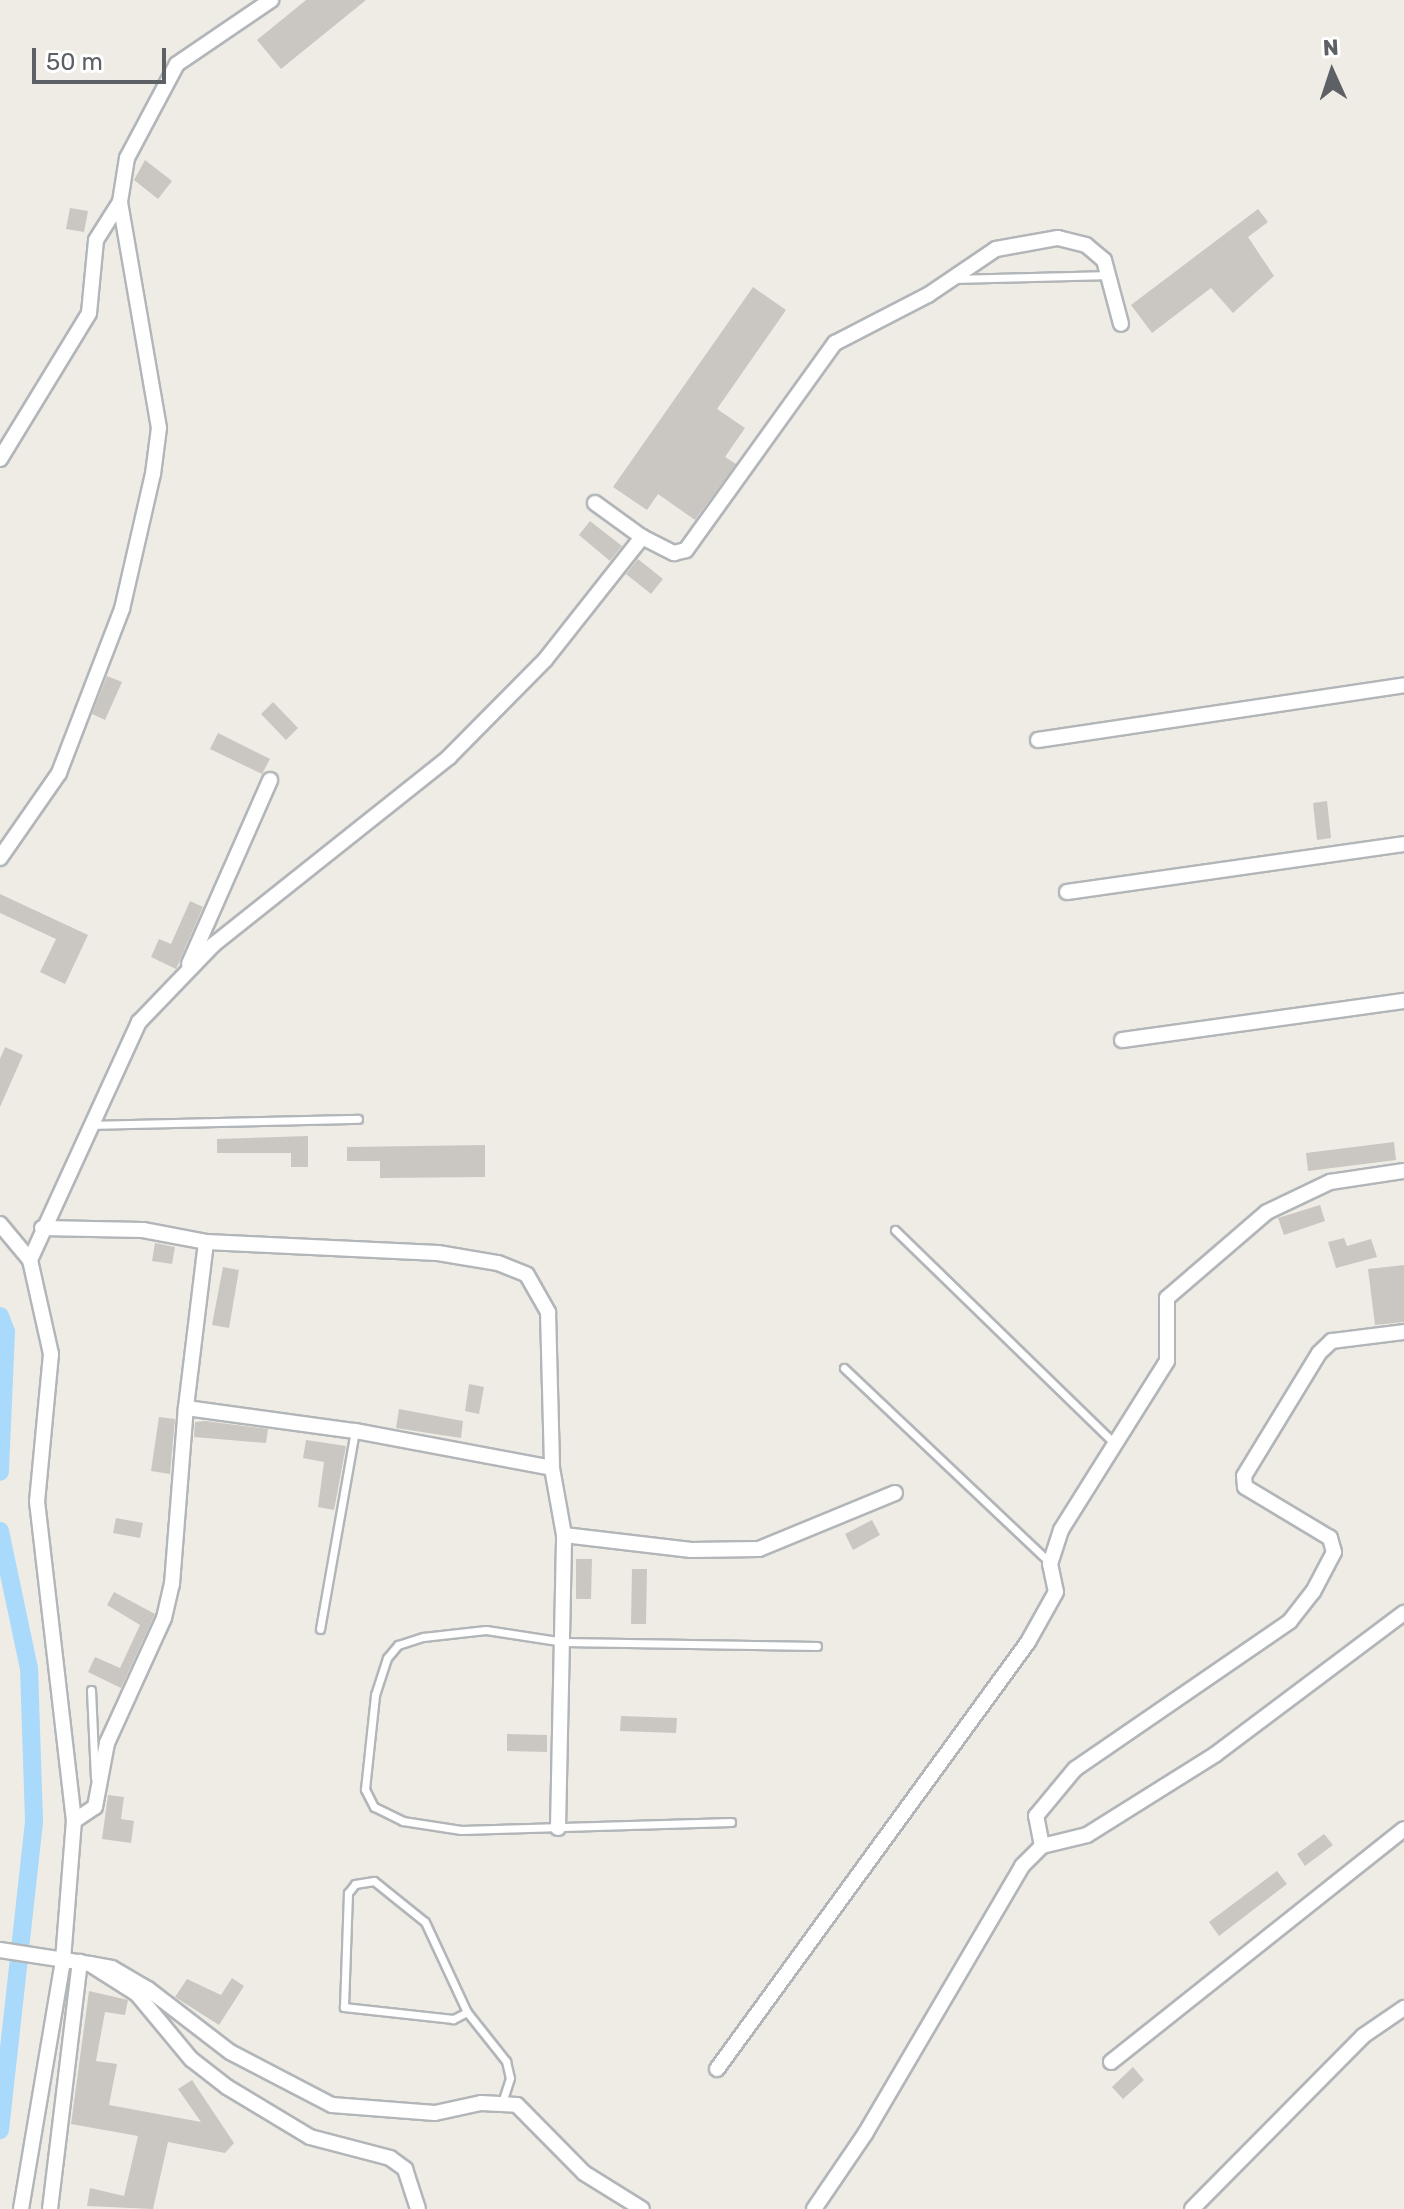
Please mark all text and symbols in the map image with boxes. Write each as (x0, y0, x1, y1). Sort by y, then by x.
scale bar (36, 32, 170, 82)
north arrow (1292, 32, 1372, 112)
text: N (1322, 34, 1339, 61)
text: 50 m (46, 48, 103, 76)

